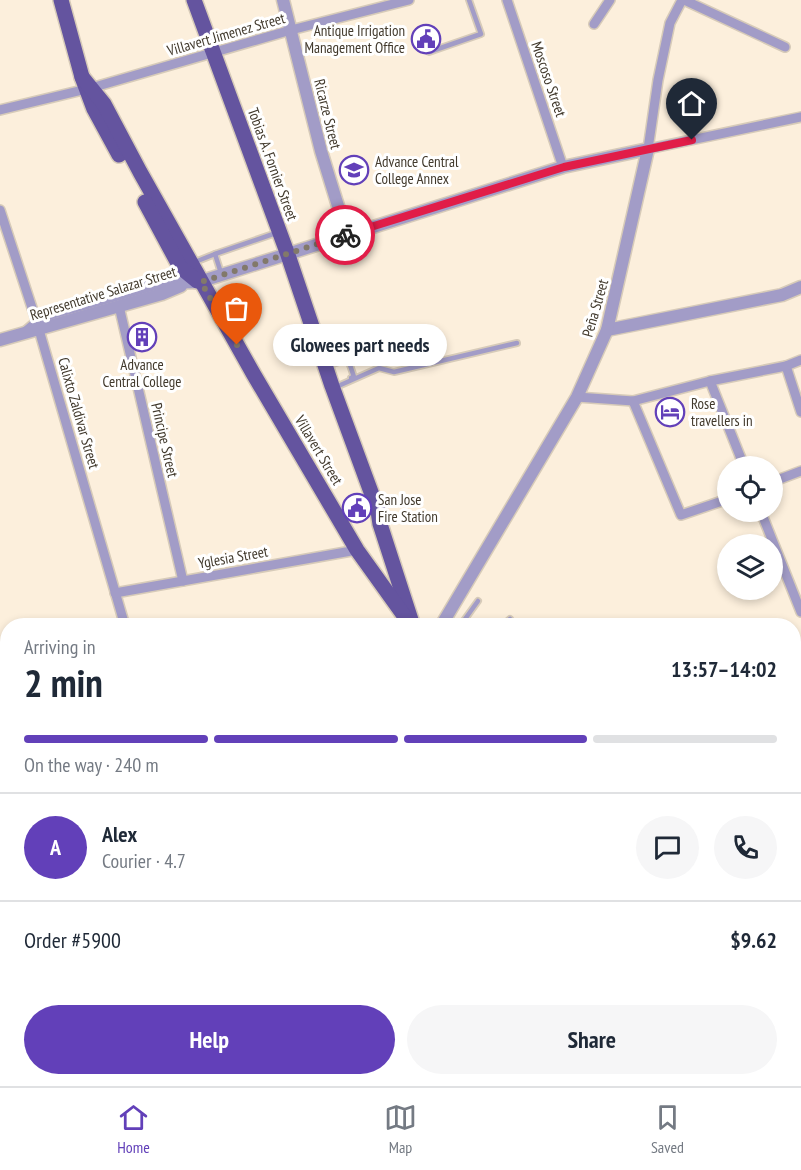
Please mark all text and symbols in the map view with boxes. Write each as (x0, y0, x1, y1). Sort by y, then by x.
street label: Villavert Jimenez Street (164, 8, 287, 60)
place label: Antique Irrigation Management Office (304, 21, 405, 57)
public building icon: Antique Irrigation Management Office (410, 23, 442, 55)
street label: Moscoso Street (527, 39, 571, 119)
street label: Ricarze Street (310, 77, 346, 151)
pin (666, 78, 717, 140)
icon: home (675, 87, 708, 120)
street label: Tobias A. Fornier Street (244, 105, 302, 223)
place label: Advance Central College Annex (375, 152, 459, 188)
school or university icon: Advance Central College Annex (338, 154, 370, 186)
courier (315, 205, 375, 265)
icon: bike (329, 219, 362, 252)
street label: Representative Salazar Street (28, 262, 178, 324)
street label: Peña Street (578, 277, 612, 339)
pin (211, 283, 262, 345)
icon: bag (220, 292, 253, 325)
building icon: Advance Central College (126, 321, 158, 353)
callout: Glowees part needs (273, 324, 447, 366)
text: Glowees part needs (290, 332, 430, 358)
street label: Calixto Zaldivar Street (54, 355, 104, 471)
place label: Advance Central College (103, 355, 181, 391)
place label: Rose travellers in (691, 394, 753, 430)
hotel icon: Rose travellers in (654, 396, 686, 428)
street label: Principe Street (147, 401, 183, 479)
street label: Villavert Street (290, 411, 347, 488)
map controls (717, 456, 783, 600)
button: locate (717, 456, 783, 522)
place label: San Jose Fire Station (378, 490, 438, 526)
public building icon: San Jose Fire Station (341, 492, 373, 524)
button: layers (717, 534, 783, 600)
street label: Yglesia Street (197, 542, 269, 572)
text: Arriving in (24, 634, 96, 660)
text: 13:57–14:02 (671, 655, 777, 683)
text: 2 min (24, 657, 103, 708)
text: On the way · 240 m (24, 752, 159, 778)
button: chat (636, 816, 699, 879)
button: phone (714, 816, 777, 879)
text: Alex (102, 820, 137, 848)
text: A (50, 833, 61, 861)
text: Courier · 4.7 (102, 848, 186, 874)
text: Order #5900 (24, 926, 121, 954)
text: $9.62 (730, 926, 777, 954)
button: Help (24, 1005, 395, 1074)
button: Share (407, 1005, 777, 1074)
tab: Home (117, 1101, 150, 1157)
tab: Map (384, 1101, 417, 1157)
tab: Saved (651, 1101, 684, 1157)

